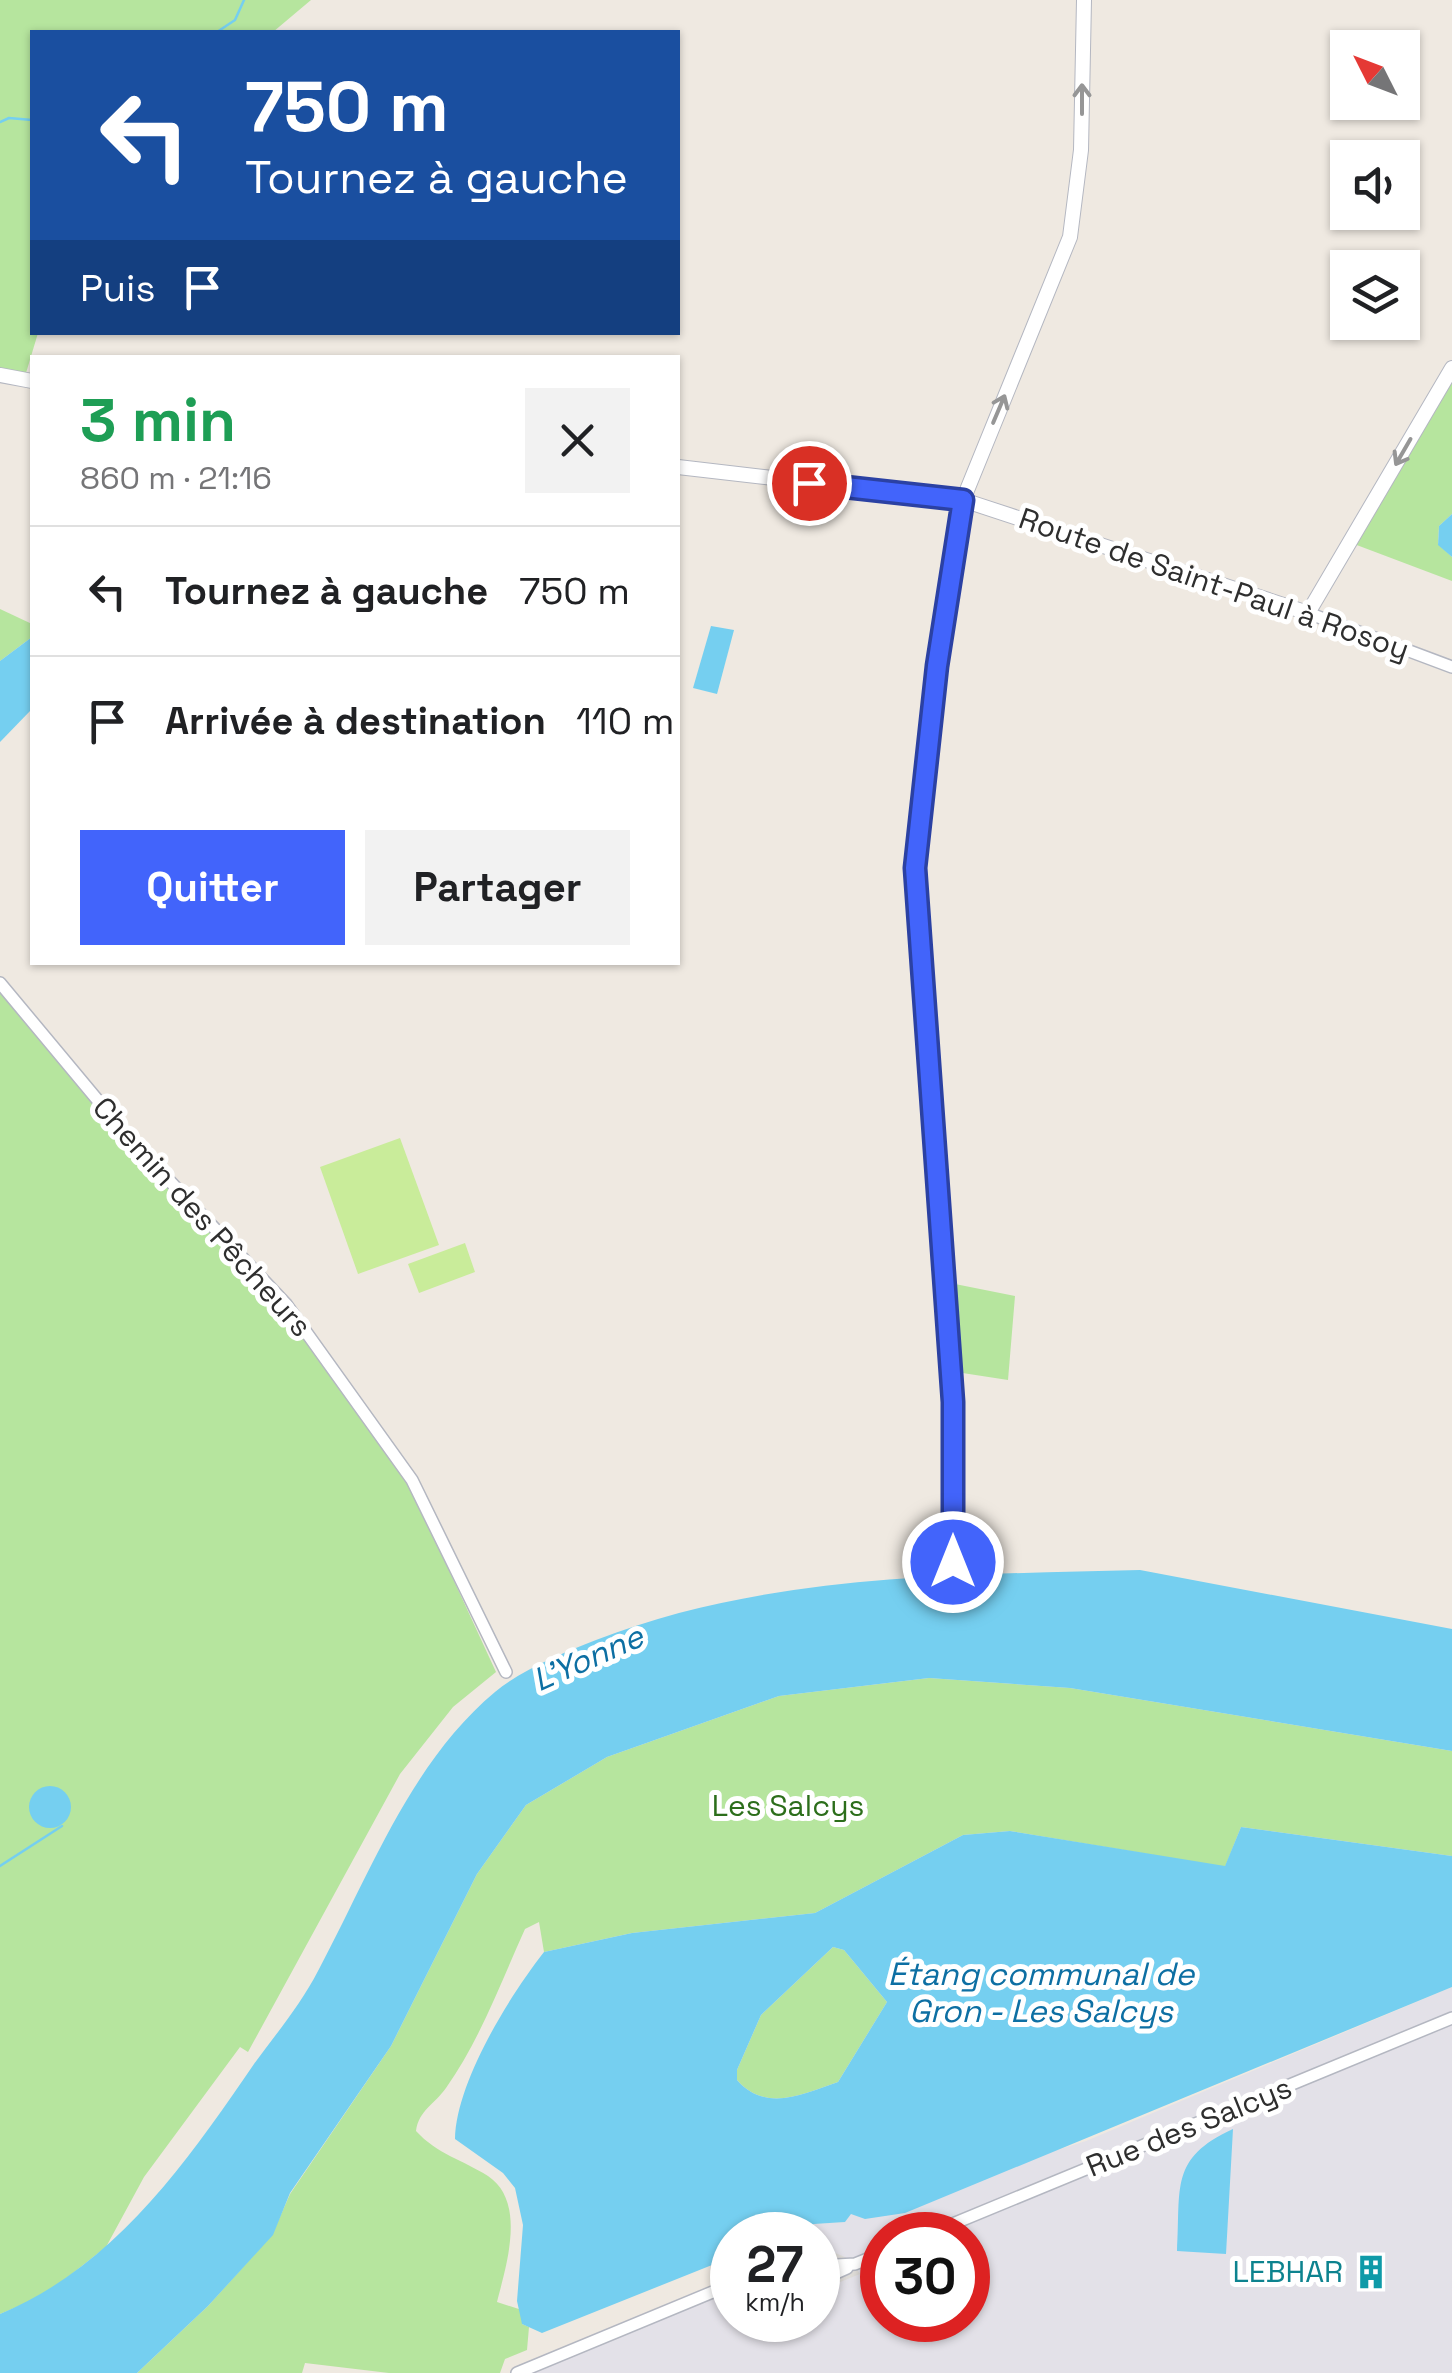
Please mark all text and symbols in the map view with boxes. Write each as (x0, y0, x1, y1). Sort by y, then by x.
north arrow (1330, 30, 1420, 120)
map controls (1330, 30, 1420, 340)
text: 750 m (245, 62, 449, 151)
icon: left (80, 70, 210, 200)
one-way arrow (1072, 83, 1091, 115)
button: sound (1330, 140, 1420, 230)
text: Tournez à gauche (245, 149, 628, 206)
button: layers (1330, 250, 1420, 340)
icon: arrive (175, 260, 230, 315)
text: Puis (80, 264, 155, 312)
text: 3 min (80, 382, 236, 459)
button: close (525, 388, 630, 493)
one-way arrow (991, 394, 1009, 425)
one-way arrow (1393, 437, 1413, 466)
pin (767, 441, 852, 526)
icon: arrive (782, 456, 837, 511)
text: 860 m · 21:16 (80, 458, 272, 498)
street label: Route de Saint-Paul à Rosoy (1014, 498, 1415, 669)
icon: left (80, 564, 135, 619)
text: Tournez à gauche (165, 567, 488, 615)
text: 750 m (519, 567, 630, 615)
icon: arrive (80, 694, 135, 749)
text: Arrivée à destination (165, 697, 546, 745)
text: 110 m (576, 697, 675, 745)
button: Quitter (80, 830, 345, 945)
button: Partager (365, 830, 630, 945)
street label: Chemin des Pêcheurs (84, 1088, 321, 1345)
position arrow (901, 1510, 1005, 1614)
water label: L'Yonne (526, 1616, 650, 1700)
park label: Les Salcys (712, 1786, 864, 1825)
water label: Étang communal de Gron - Les Salcys (888, 1954, 1195, 2031)
street label: Rue des Salcys (1080, 2068, 1297, 2186)
speed limit sign: 30 (860, 2212, 990, 2342)
text: 27 (747, 2233, 803, 2297)
place label: LEBHAR (1232, 2252, 1343, 2291)
building icon: LEBHAR (1352, 2253, 1390, 2291)
text: km/h (745, 2286, 805, 2318)

